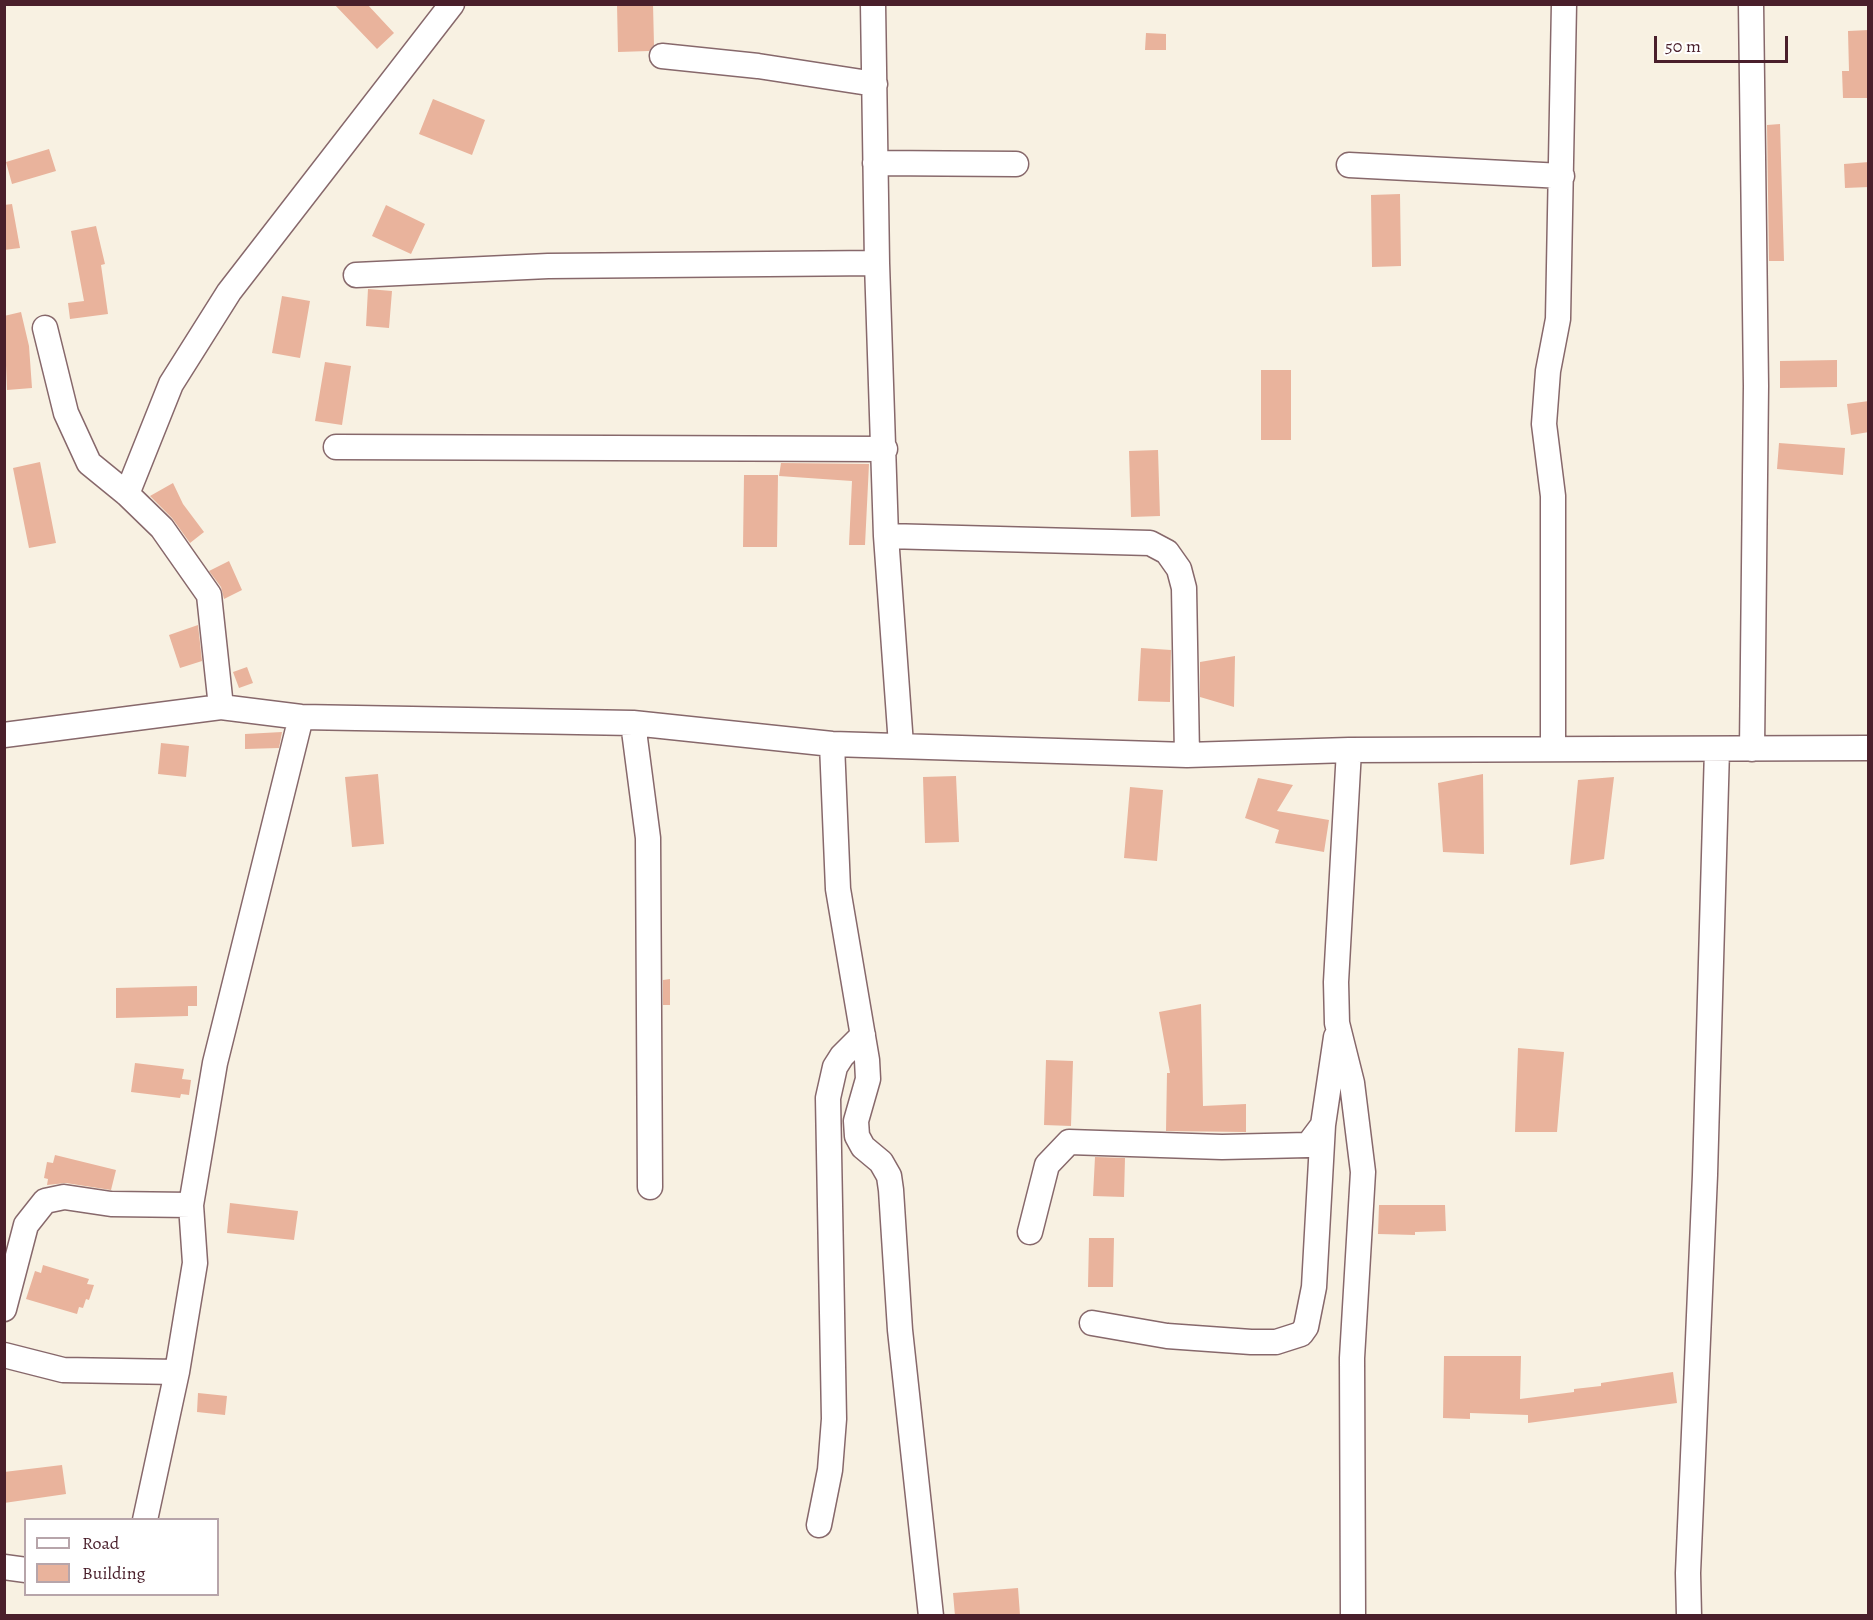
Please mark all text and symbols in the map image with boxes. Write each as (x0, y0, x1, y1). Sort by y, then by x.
scale bar (1657, 24, 1790, 62)
text: 50 m (1665, 34, 1701, 58)
legend (24, 1518, 219, 1596)
text: Road (82, 1531, 119, 1555)
text: Building (82, 1561, 146, 1585)

